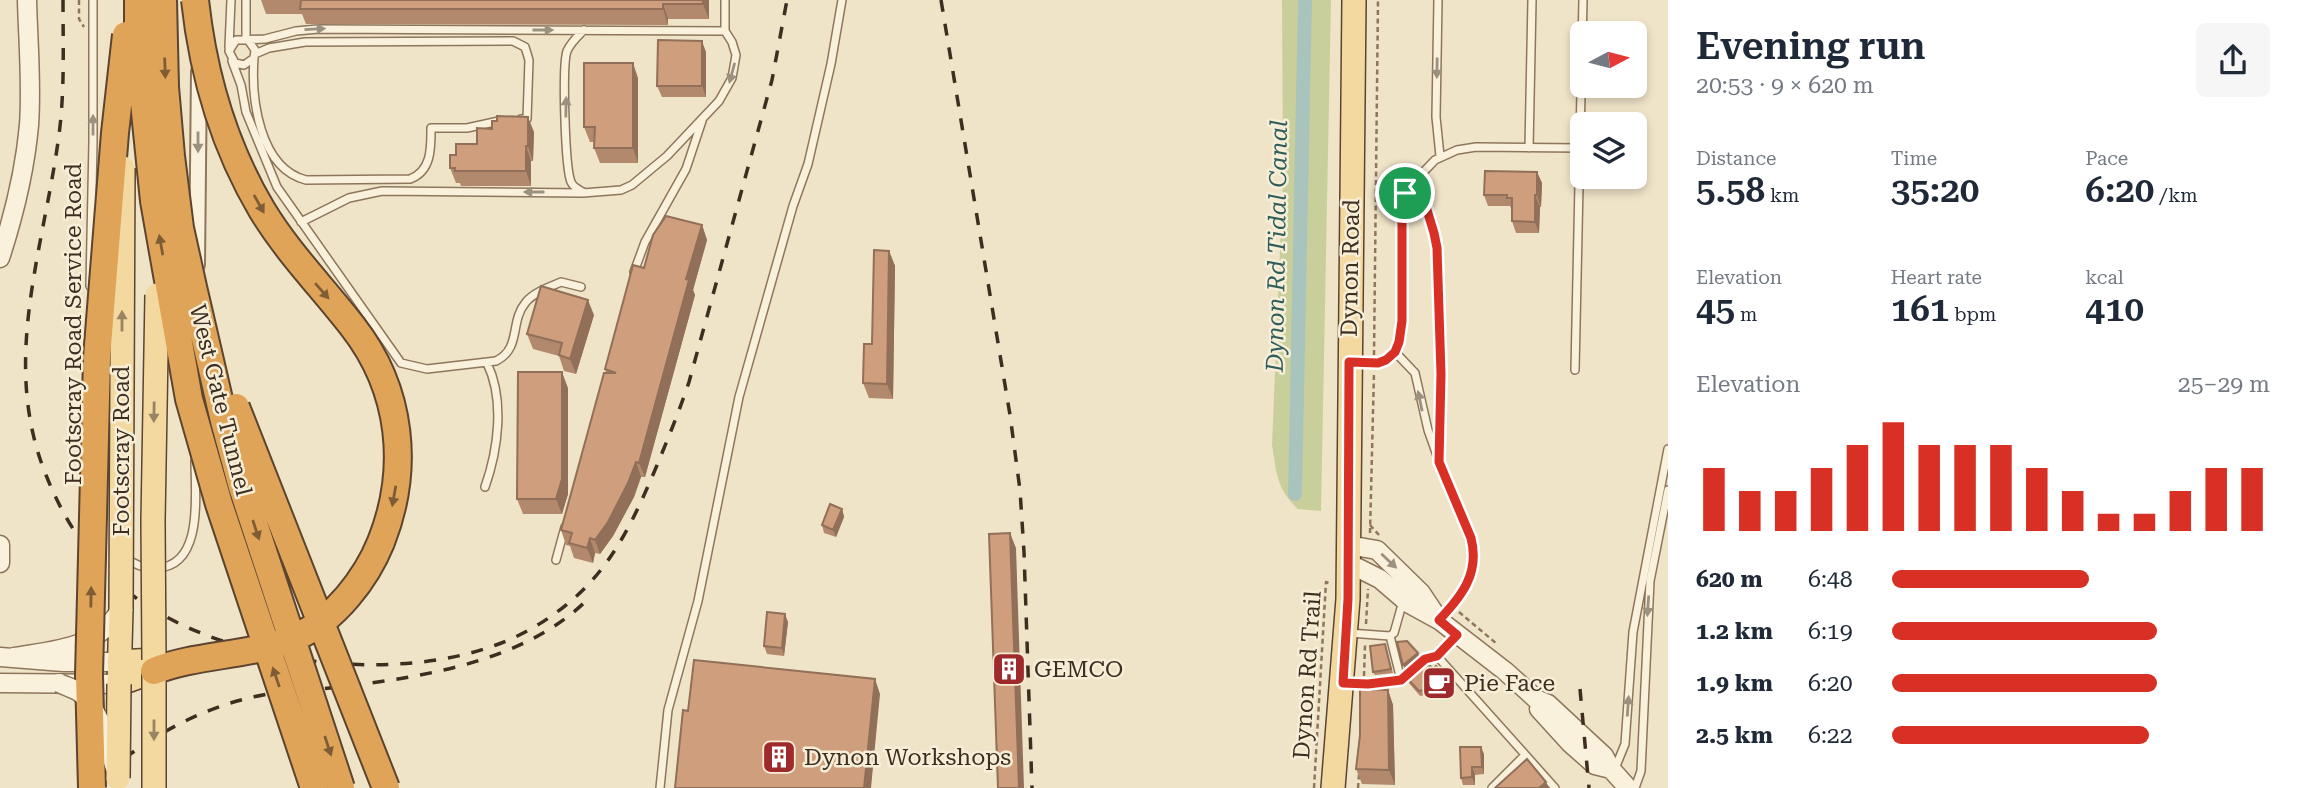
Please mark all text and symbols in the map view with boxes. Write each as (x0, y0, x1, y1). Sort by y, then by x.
north arrow (1570, 21, 1647, 98)
map controls (1570, 21, 1647, 189)
button: share (2196, 23, 2270, 97)
one-way arrow (304, 24, 326, 35)
one-way arrow (532, 24, 554, 36)
text: Evening run (1696, 24, 1925, 68)
one-way arrow (159, 57, 170, 79)
one-way arrow (1431, 57, 1443, 79)
one-way arrow (726, 62, 737, 84)
text: 20:53 · 9 × 620 m (1696, 72, 1874, 99)
one-way arrow (560, 96, 572, 118)
button: layers (1570, 112, 1647, 189)
one-way arrow (87, 114, 99, 136)
water label: Dynon Rd Tidal Canal (1261, 120, 1293, 373)
one-way arrow (192, 131, 204, 153)
text: Distance (1696, 147, 1776, 170)
text: Time (1891, 147, 1937, 170)
text: Pace (2085, 147, 2128, 170)
street label: Footscray Road Service Road (60, 163, 87, 485)
pin (1375, 163, 1435, 223)
text: 5.58 (1696, 170, 1765, 211)
text: 35:20 (1891, 170, 1979, 211)
text: 6:20 (2085, 170, 2154, 211)
icon: arrive (1386, 174, 1424, 212)
text: km (1765, 184, 1799, 207)
text: /km (2154, 184, 2198, 207)
one-way arrow (523, 187, 545, 198)
one-way arrow (253, 194, 265, 213)
street label: Dynon Road (1336, 199, 1365, 337)
one-way arrow (155, 234, 166, 256)
text: Elevation (1696, 266, 1782, 289)
text: Heart rate (1891, 266, 1982, 289)
text: kcal (2085, 266, 2124, 289)
one-way arrow (314, 282, 330, 300)
text: 45 (1696, 289, 1735, 330)
text: 161 (1891, 289, 1949, 330)
text: 410 (2085, 289, 2144, 330)
street label: West Gate Tunnel (184, 302, 257, 499)
text: m (1735, 303, 1757, 326)
text: bpm (1949, 303, 1996, 326)
one-way arrow (116, 309, 128, 331)
street label: Footscray Road (108, 366, 135, 536)
text: Elevation (1696, 371, 1800, 398)
text: 25–29 m (2178, 371, 2270, 398)
one-way arrow (1415, 390, 1426, 412)
one-way arrow (149, 401, 160, 423)
one-way arrow (388, 485, 399, 507)
one-way arrow (251, 520, 262, 541)
one-way arrow (1380, 553, 1398, 569)
text: 620 m (1696, 566, 1763, 593)
text: 6:48 (1808, 566, 1853, 593)
one-way arrow (86, 586, 97, 608)
street label: Dynon Rd Trail (1288, 590, 1327, 760)
one-way arrow (1642, 595, 1653, 617)
text: 1.2 km (1696, 618, 1773, 645)
text: 6:19 (1808, 618, 1853, 645)
building icon: GEMCO (990, 650, 1028, 688)
place label: GEMCO (1034, 656, 1123, 683)
cafe icon: Pie Face (1420, 664, 1458, 702)
one-way arrow (270, 666, 281, 687)
place label: Pie Face (1464, 670, 1555, 697)
text: 1.9 km (1696, 670, 1773, 697)
text: 6:20 (1808, 670, 1853, 697)
one-way arrow (1623, 695, 1634, 717)
one-way arrow (148, 719, 160, 741)
text: 2.5 km (1696, 722, 1773, 749)
text: 6:22 (1808, 722, 1853, 749)
one-way arrow (323, 736, 333, 757)
building icon: Dynon Workshops (760, 738, 798, 776)
place label: Dynon Workshops (804, 744, 1011, 771)

